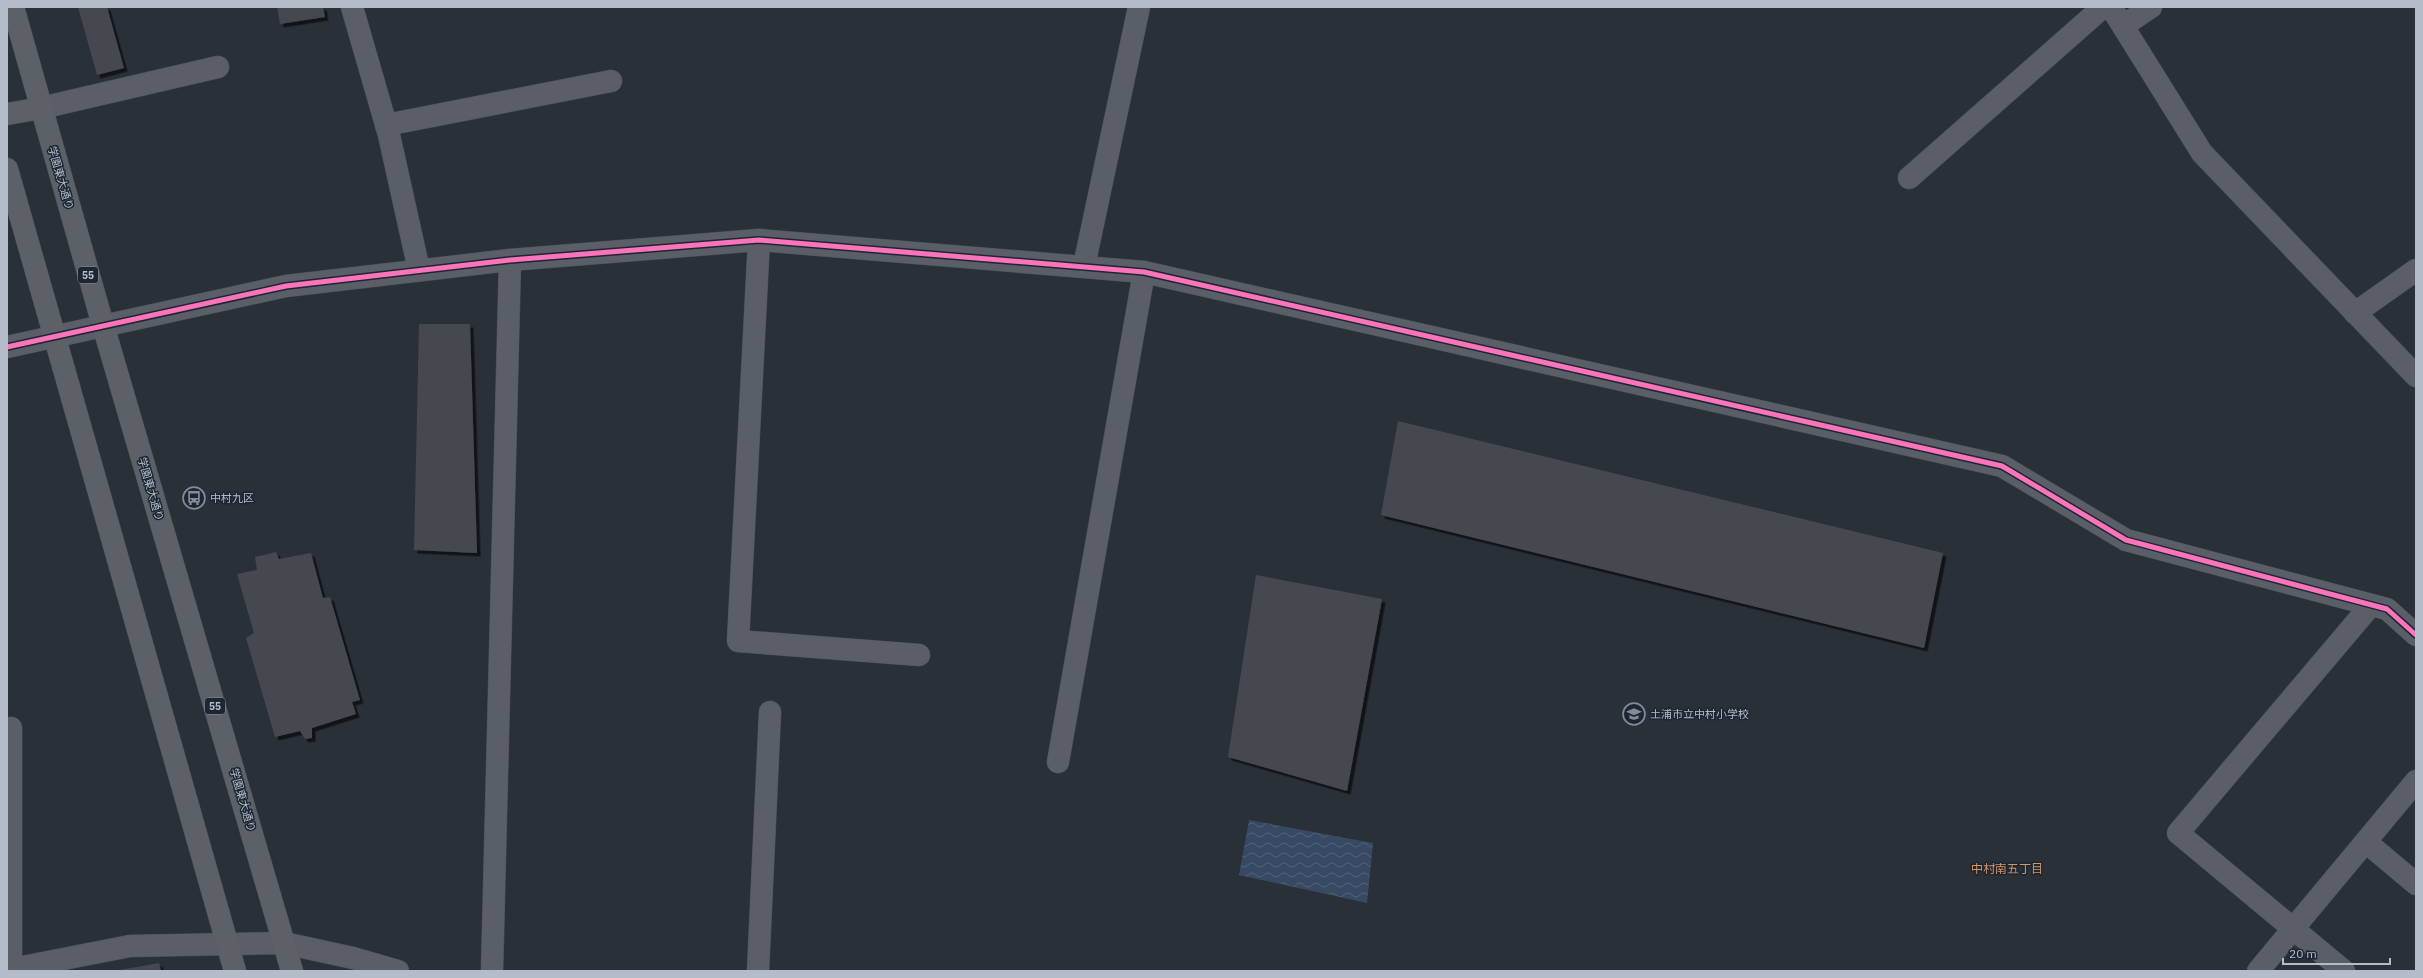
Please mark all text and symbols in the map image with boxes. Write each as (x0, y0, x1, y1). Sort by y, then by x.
street label: 学園東大通り (45, 144, 77, 212)
road number: 55 (78, 267, 98, 283)
street label: 学園東大通り (135, 455, 167, 523)
bus stop icon: 中村九区 (181, 485, 207, 511)
place label: 中村九区 (210, 491, 254, 505)
road number: 55 (205, 698, 225, 714)
school or university icon: 土浦市立中村小学校 (1621, 701, 1647, 727)
place label: 土浦市立中村小学校 (1650, 707, 1749, 721)
street label: 学園東大通り (227, 766, 259, 834)
district label: 中村南五丁目 (1971, 861, 2043, 876)
scale bar (2283, 940, 2390, 966)
text: 20 m (2289, 946, 2317, 961)

